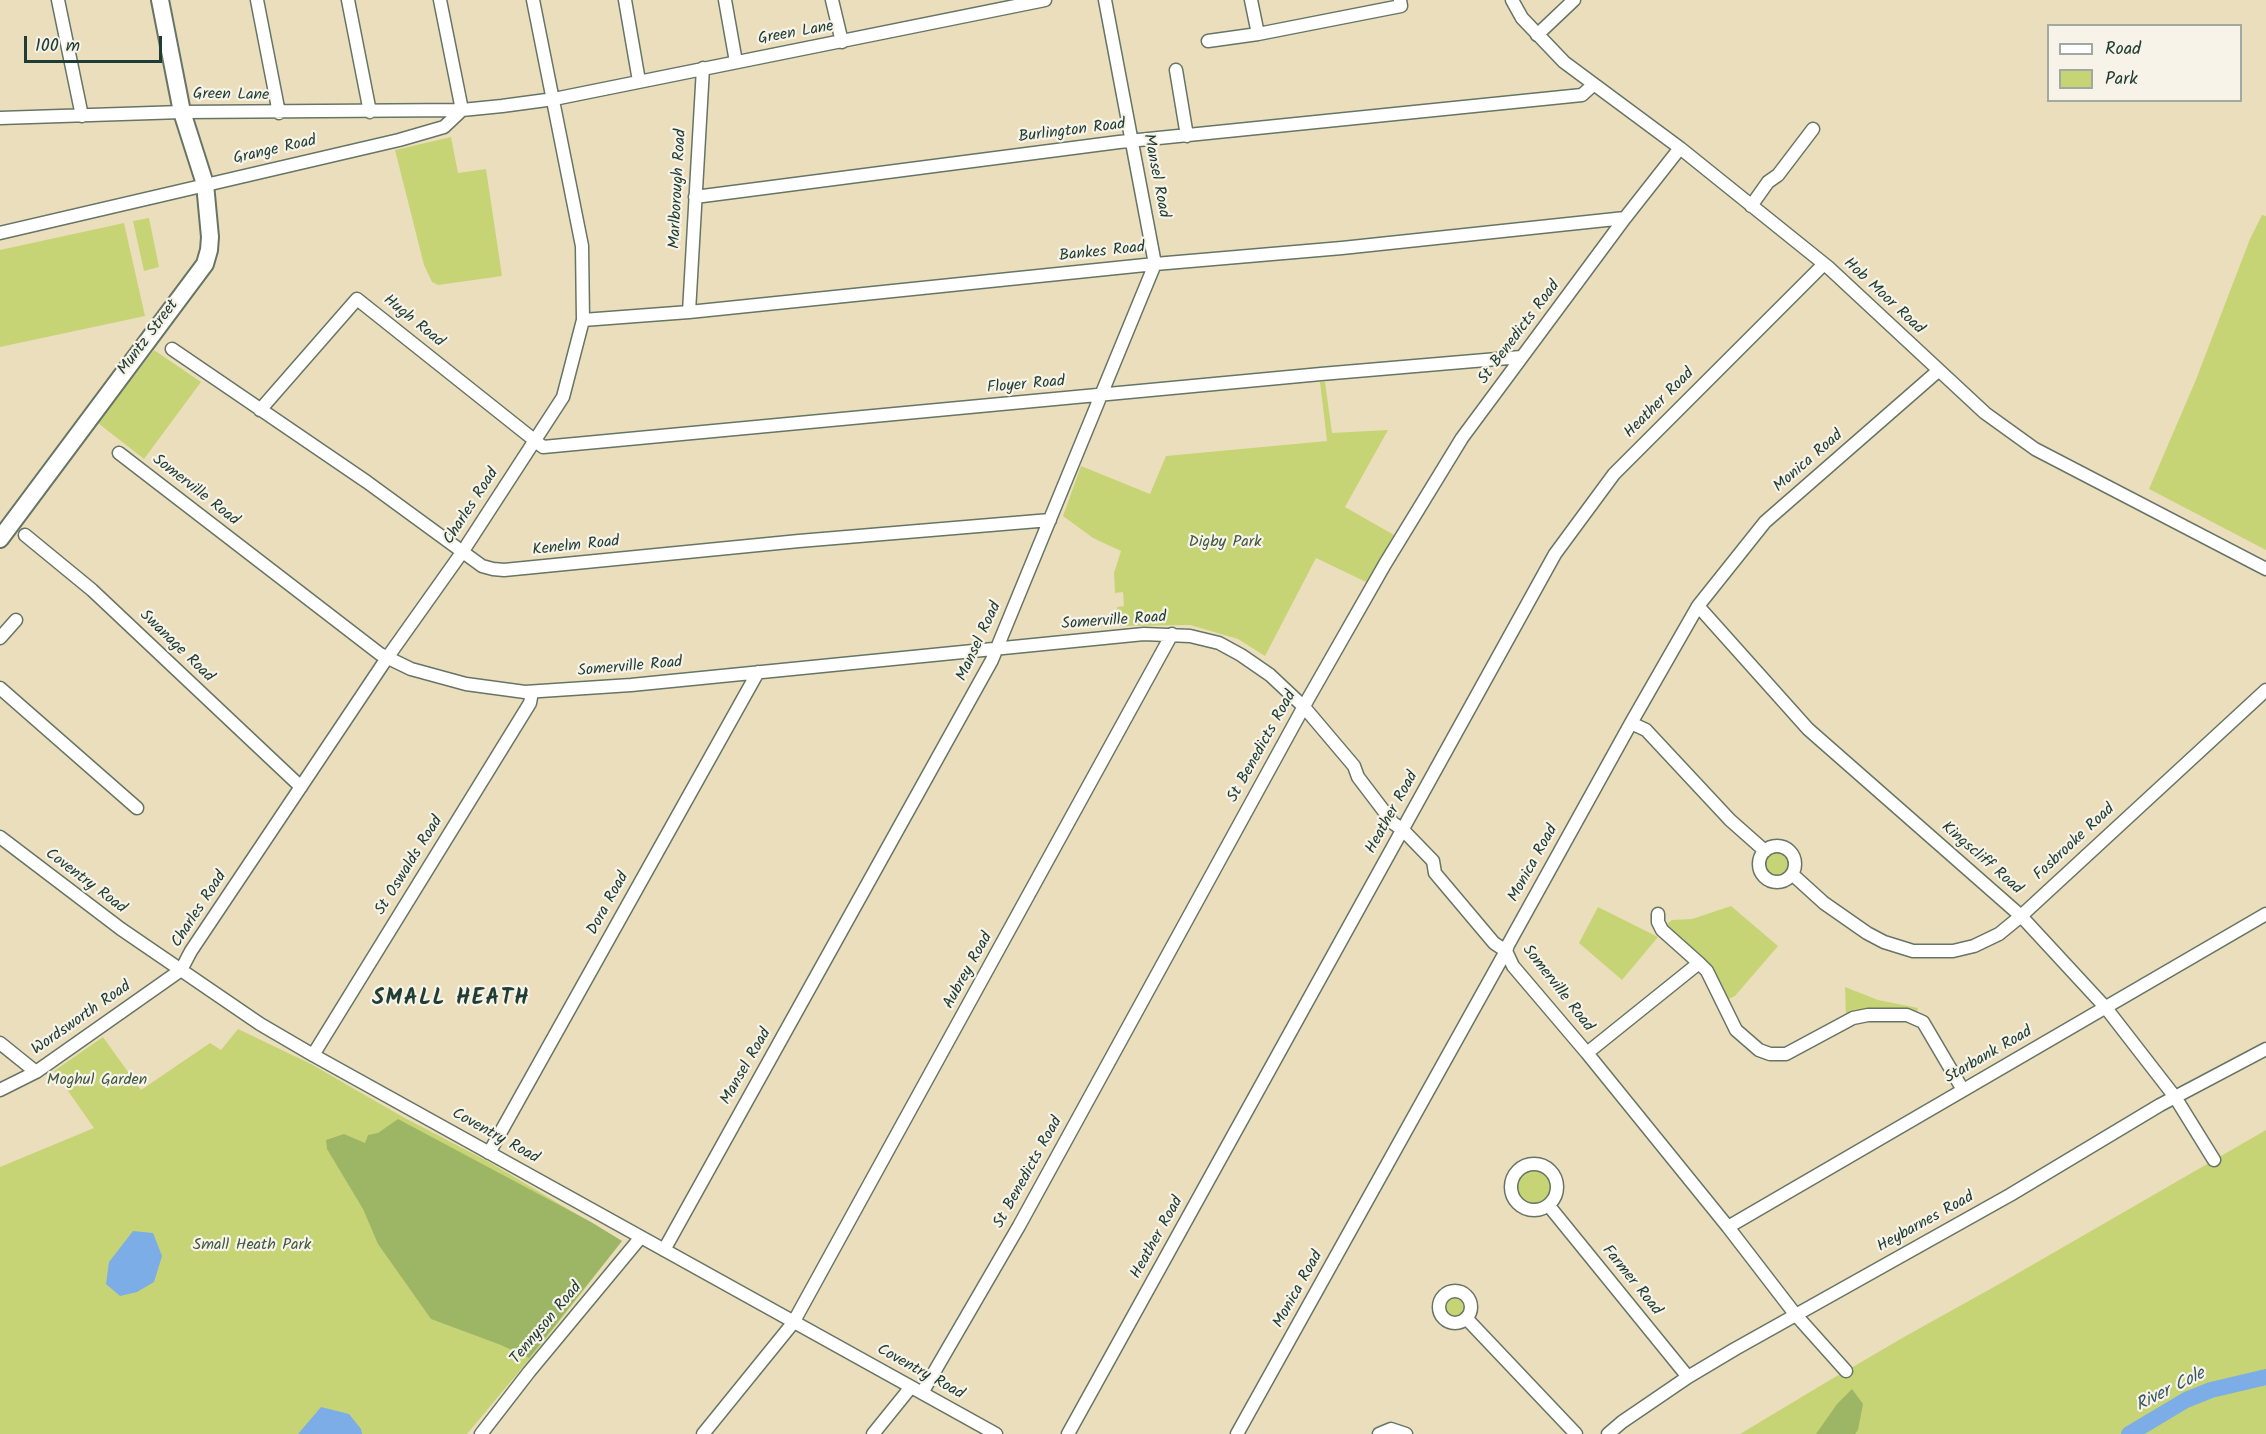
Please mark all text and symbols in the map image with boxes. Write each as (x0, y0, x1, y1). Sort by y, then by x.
street label: Green Lane (757, 18, 835, 50)
scale bar (27, 24, 165, 62)
legend (2047, 24, 2242, 102)
text: 100 m (35, 32, 80, 61)
text: Road (2105, 35, 2141, 64)
text: Park (2105, 65, 2138, 94)
street label: Green Lane (193, 86, 269, 106)
street label: Burlington Road (1017, 116, 1127, 148)
street label: Marlborough Road (666, 129, 692, 249)
street label: Grange Road (232, 132, 318, 170)
street label: Mansel Road (1137, 132, 1173, 220)
street label: Bankes Road (1058, 239, 1146, 267)
street label: Hob Moor Road (1839, 255, 1927, 339)
street label: St Benedicts Road (1475, 277, 1565, 389)
street label: Hugh Road (379, 292, 447, 352)
street label: Muntz Street (115, 297, 183, 379)
street label: Heather Road (1621, 365, 1699, 443)
street label: Floyer Road (986, 373, 1066, 399)
street label: Monica Road (1771, 427, 1847, 497)
street label: Somerville Road (148, 451, 242, 531)
street label: Charles Road (440, 465, 504, 549)
street label: Kenelm Road (531, 533, 621, 561)
park label: Digby Park (1188, 533, 1262, 553)
street label: Mansel Road (953, 599, 1007, 685)
street label: Swanage Road (135, 607, 217, 687)
street label: Somerville Road (1061, 609, 1167, 635)
street label: Somerville Road (577, 654, 683, 682)
street label: St Benedicts Road (1224, 688, 1302, 806)
street label: Heather Road (1363, 768, 1423, 858)
street label: Fosbrooke Road (2030, 801, 2120, 885)
street label: St Oswalds Road (372, 813, 448, 919)
street label: Kingscliff Road (1936, 818, 2026, 900)
street label: Monica Road (1505, 822, 1563, 906)
street label: Coventry Road (41, 845, 129, 919)
street label: Charles Road (168, 868, 232, 952)
street label: Dora Road (584, 869, 634, 939)
street label: Aubrey Road (940, 929, 998, 1013)
street label: Somerville Road (1517, 942, 1597, 1036)
street label: Wordsworth Road (29, 978, 135, 1060)
district label: SMALL HEATH (372, 987, 530, 1013)
street label: Starbank Road (1942, 1023, 2036, 1089)
street label: Mansel Road (717, 1025, 777, 1109)
park label: Moghul Garden (47, 1071, 147, 1091)
street label: Coventry Road (448, 1105, 542, 1169)
street label: St Benedicts Road (990, 1114, 1068, 1232)
street label: Heybarnes Road (1874, 1189, 1978, 1257)
street label: Heather Road (1128, 1193, 1188, 1283)
park label: Small Heath Park (193, 1236, 311, 1256)
street label: Farmer Road (1597, 1242, 1665, 1320)
street label: Monica Road (1270, 1248, 1328, 1332)
street label: Tennyson Road (507, 1279, 587, 1369)
street label: Coventry Road (873, 1341, 967, 1405)
water label: River Cole (2133, 1364, 2209, 1418)

